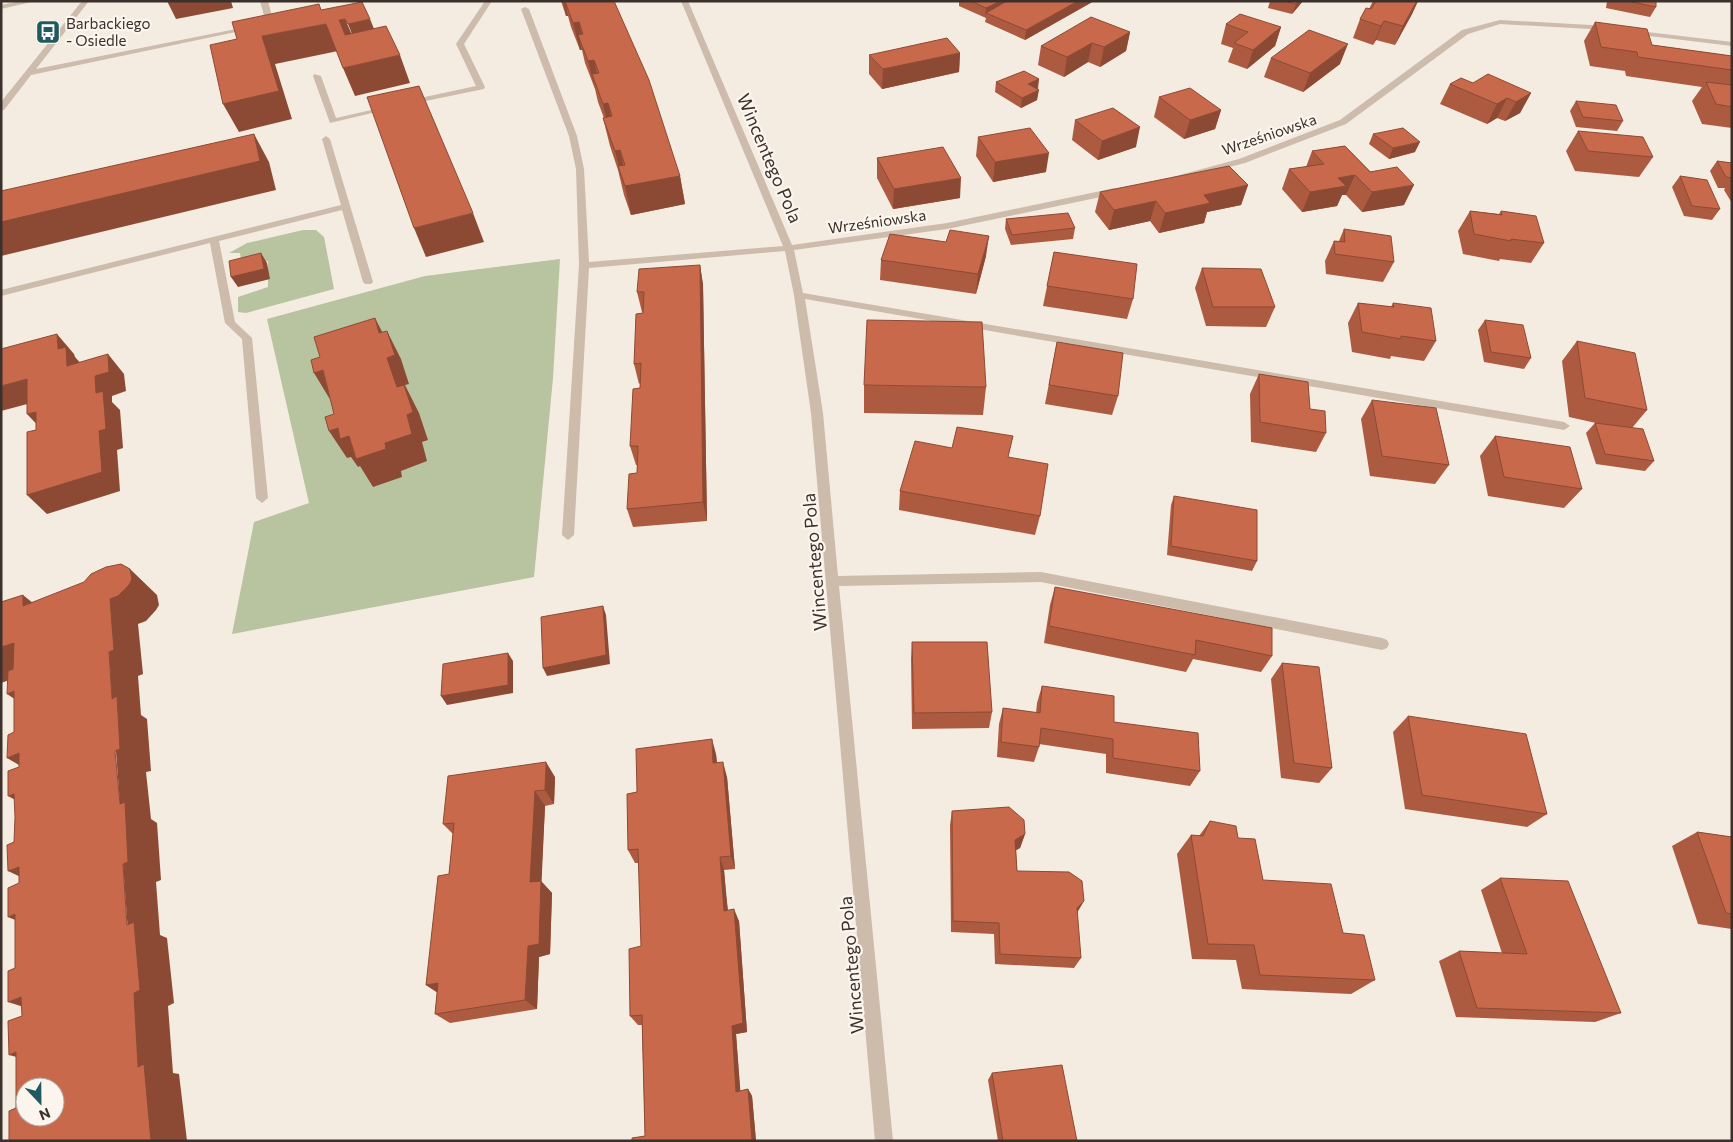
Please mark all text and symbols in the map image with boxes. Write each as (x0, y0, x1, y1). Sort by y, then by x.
place label: Barbackiego - Osiedle (66, 14, 151, 49)
bus stop icon: Barbackiego - Osiedle (35, 19, 61, 45)
street label: Wincentego Pola (733, 90, 807, 226)
street label: Wrześniowska (1219, 109, 1319, 159)
street label: Wrześniowska (827, 205, 927, 237)
street label: Wincentego Pola (797, 492, 831, 632)
street label: Wincentego Pola (834, 895, 868, 1035)
north arrow (15, 1077, 65, 1127)
text: N (37, 1105, 53, 1124)

